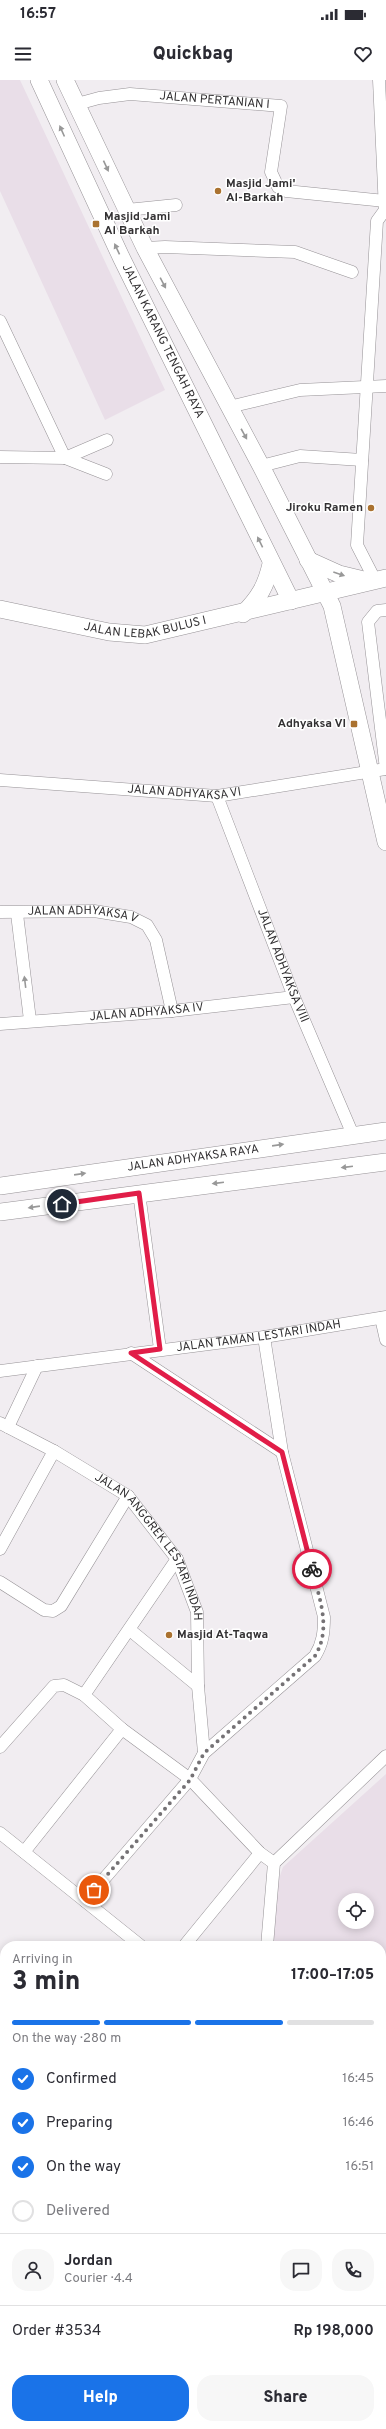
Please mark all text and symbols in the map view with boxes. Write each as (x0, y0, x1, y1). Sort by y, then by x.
text: 16:57 (20, 5, 56, 24)
icon: menu (12, 43, 34, 65)
text: Quickbag (153, 43, 233, 66)
icon: heart (352, 43, 374, 65)
street label: JALAN PERTANIAN I (159, 88, 270, 113)
one-way arrow (58, 125, 64, 137)
one-way arrow (103, 160, 109, 171)
place label: Masjid Jami' Al-Barkah (226, 176, 295, 206)
marker: Masjid Jami' Al-Barkah (213, 186, 223, 196)
place label: Masjid Jami Al Barkah (104, 209, 170, 239)
marker: Masjid Jami Al Barkah (91, 219, 101, 229)
one-way arrow (114, 243, 120, 255)
street label: JALAN KARANG TENGAH RAYA (118, 261, 207, 421)
one-way arrow (160, 277, 167, 288)
one-way arrow (241, 429, 247, 440)
place label: Jiroku Ramen (286, 500, 363, 516)
marker: Jiroku Ramen (366, 503, 376, 513)
one-way arrow (257, 536, 263, 547)
one-way arrow (334, 571, 346, 577)
street label: JALAN LEBAK BULUS I (82, 613, 208, 643)
place label: Adhyaksa VI (277, 716, 346, 732)
marker: Adhyaksa VI (349, 719, 359, 729)
street label: JALAN ADHYAKSA VI (127, 781, 242, 804)
street label: JALAN ADHYAKSA V (28, 903, 141, 927)
street label: JALAN ADHYAKSA VIII (253, 907, 312, 1025)
one-way arrow (22, 976, 28, 988)
street label: JALAN ADHYAKSA IV (89, 999, 205, 1025)
street label: JALAN ADHYAKSA RAYA (126, 1141, 260, 1176)
one-way arrow (272, 1142, 284, 1148)
one-way arrow (341, 1164, 353, 1170)
one-way arrow (74, 1171, 86, 1177)
one-way arrow (212, 1180, 224, 1186)
pin (45, 1187, 79, 1221)
icon: home (51, 1193, 73, 1215)
one-way arrow (28, 1204, 40, 1210)
street label: JALAN TAMAN LESTARI INDAH (175, 1316, 342, 1356)
street label: JALAN ANGGREK LESTARI INDAH (91, 1469, 205, 1621)
courier (292, 1549, 332, 1589)
icon: bike (301, 1558, 323, 1580)
place label: Masjid At-Taqwa (177, 1627, 268, 1643)
marker: Masjid At-Taqwa (164, 1630, 174, 1640)
pin (77, 1873, 111, 1907)
icon: bag (83, 1879, 105, 1901)
map controls (338, 1893, 374, 1929)
button: locate (338, 1893, 374, 1929)
text: Arriving in (12, 1952, 73, 1968)
text: 3 min (12, 1966, 80, 1999)
text: 17:00–17:05 (291, 1966, 374, 1985)
text: On the way · 280 m (12, 2031, 121, 2047)
icon: check (12, 2068, 34, 2090)
text: Confirmed (46, 2070, 117, 2089)
text: 16:45 (342, 2071, 374, 2087)
icon: check (12, 2112, 34, 2134)
text: Preparing (46, 2114, 113, 2133)
text: 16:46 (343, 2115, 374, 2131)
icon: check (12, 2156, 34, 2178)
text: On the way (46, 2158, 121, 2177)
text: 16:51 (346, 2159, 374, 2175)
text: Delivered (46, 2202, 110, 2221)
button: person (12, 2249, 54, 2291)
button: chat (280, 2249, 322, 2291)
button: phone (332, 2249, 374, 2291)
text: Jordan (64, 2252, 113, 2271)
text: Courier · 4.4 (64, 2271, 133, 2287)
text: Order #3534 (12, 2322, 101, 2341)
text: Rp 198,000 (293, 2322, 374, 2341)
button: Help (12, 2375, 189, 2421)
button: Share (197, 2375, 374, 2421)

